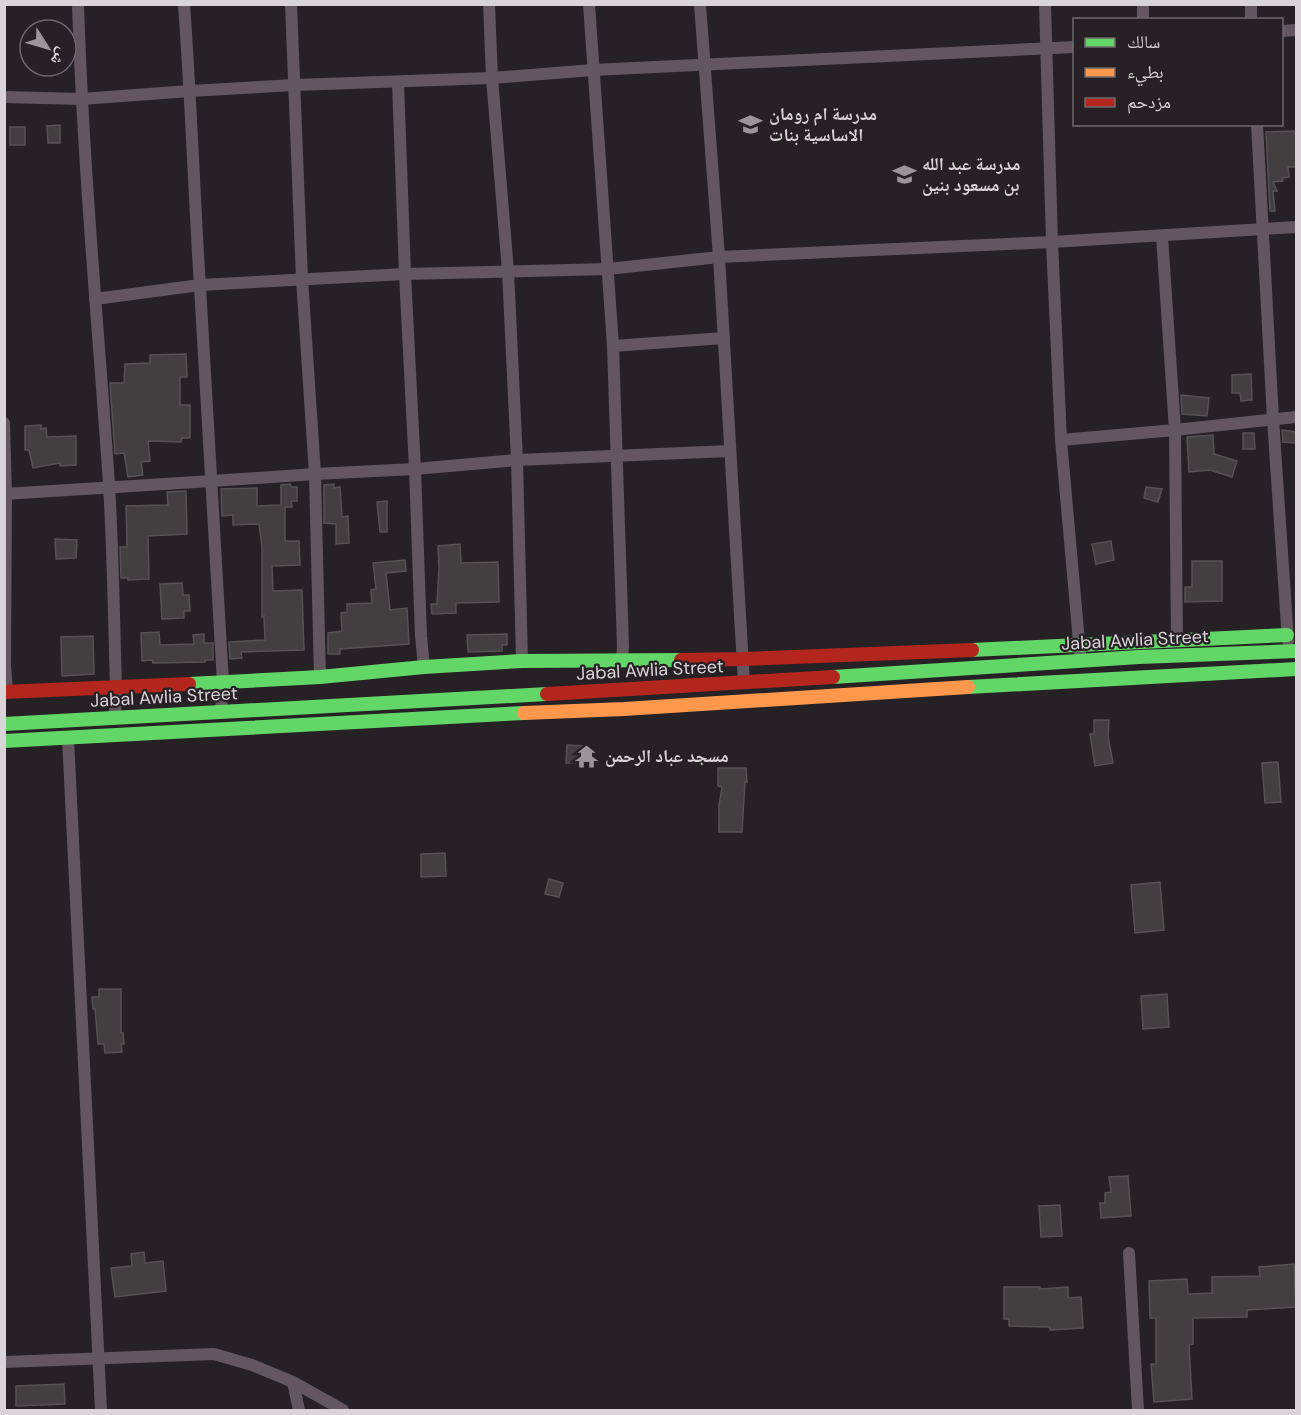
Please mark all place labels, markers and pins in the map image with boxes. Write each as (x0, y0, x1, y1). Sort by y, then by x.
place label: مدرسة ام رومان الاساسية بنات (769, 102, 877, 147)
school or university icon: مدرسة ام رومان الاساسية بنات (738, 111, 764, 137)
place label: مدرسة عبد الله بن مسعود بنين (922, 152, 1021, 197)
school or university icon: مدرسة عبد الله بن مسعود بنين (891, 161, 917, 187)
temple icon: مسجد عباد الرحمن (574, 743, 600, 769)
place label: مسجد عباد الرحمن (605, 744, 729, 768)

